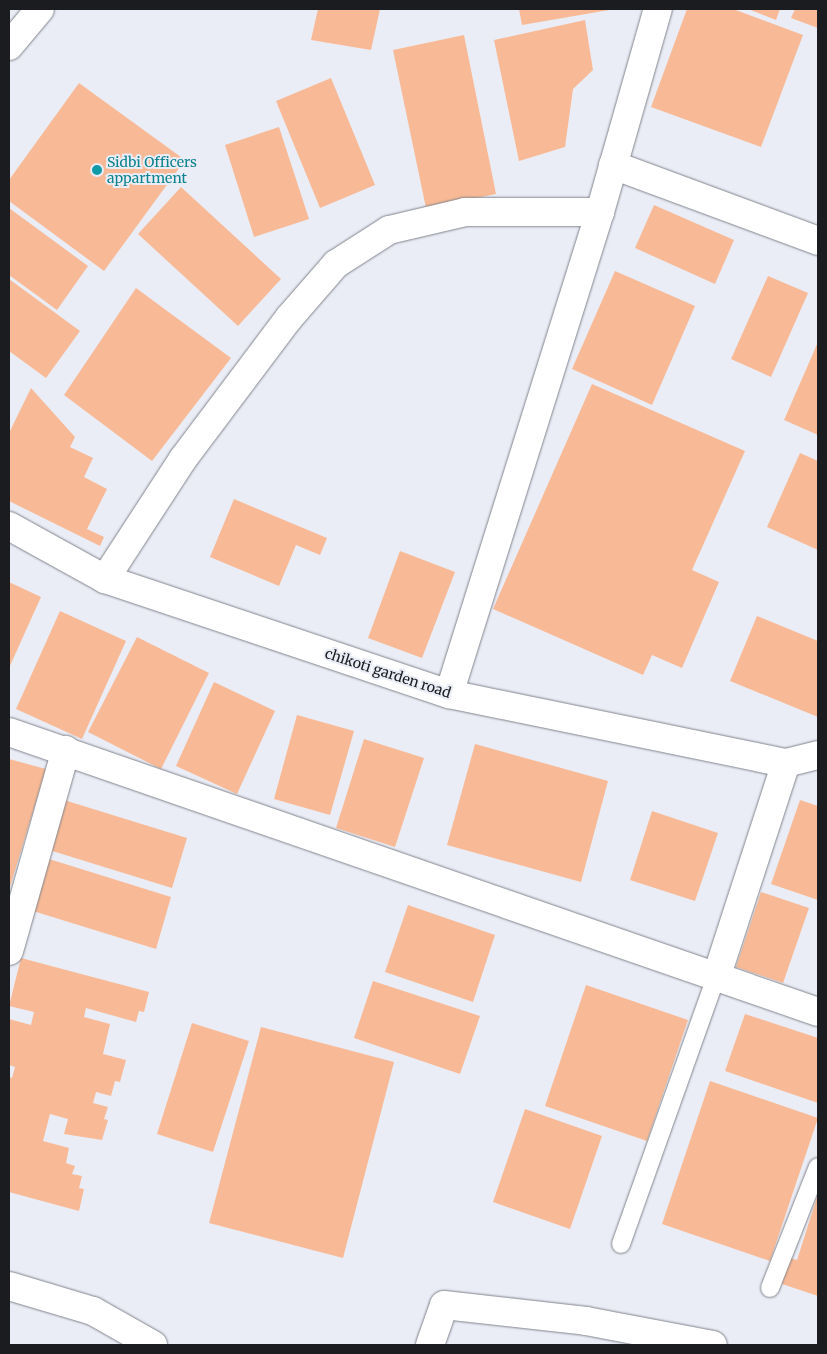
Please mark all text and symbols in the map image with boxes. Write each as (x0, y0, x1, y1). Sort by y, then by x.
place label: Sidbi Officers appartment (107, 154, 197, 186)
marker: Sidbi Officers appartment (91, 164, 103, 176)
street label: chikoti garden road (323, 645, 453, 701)

